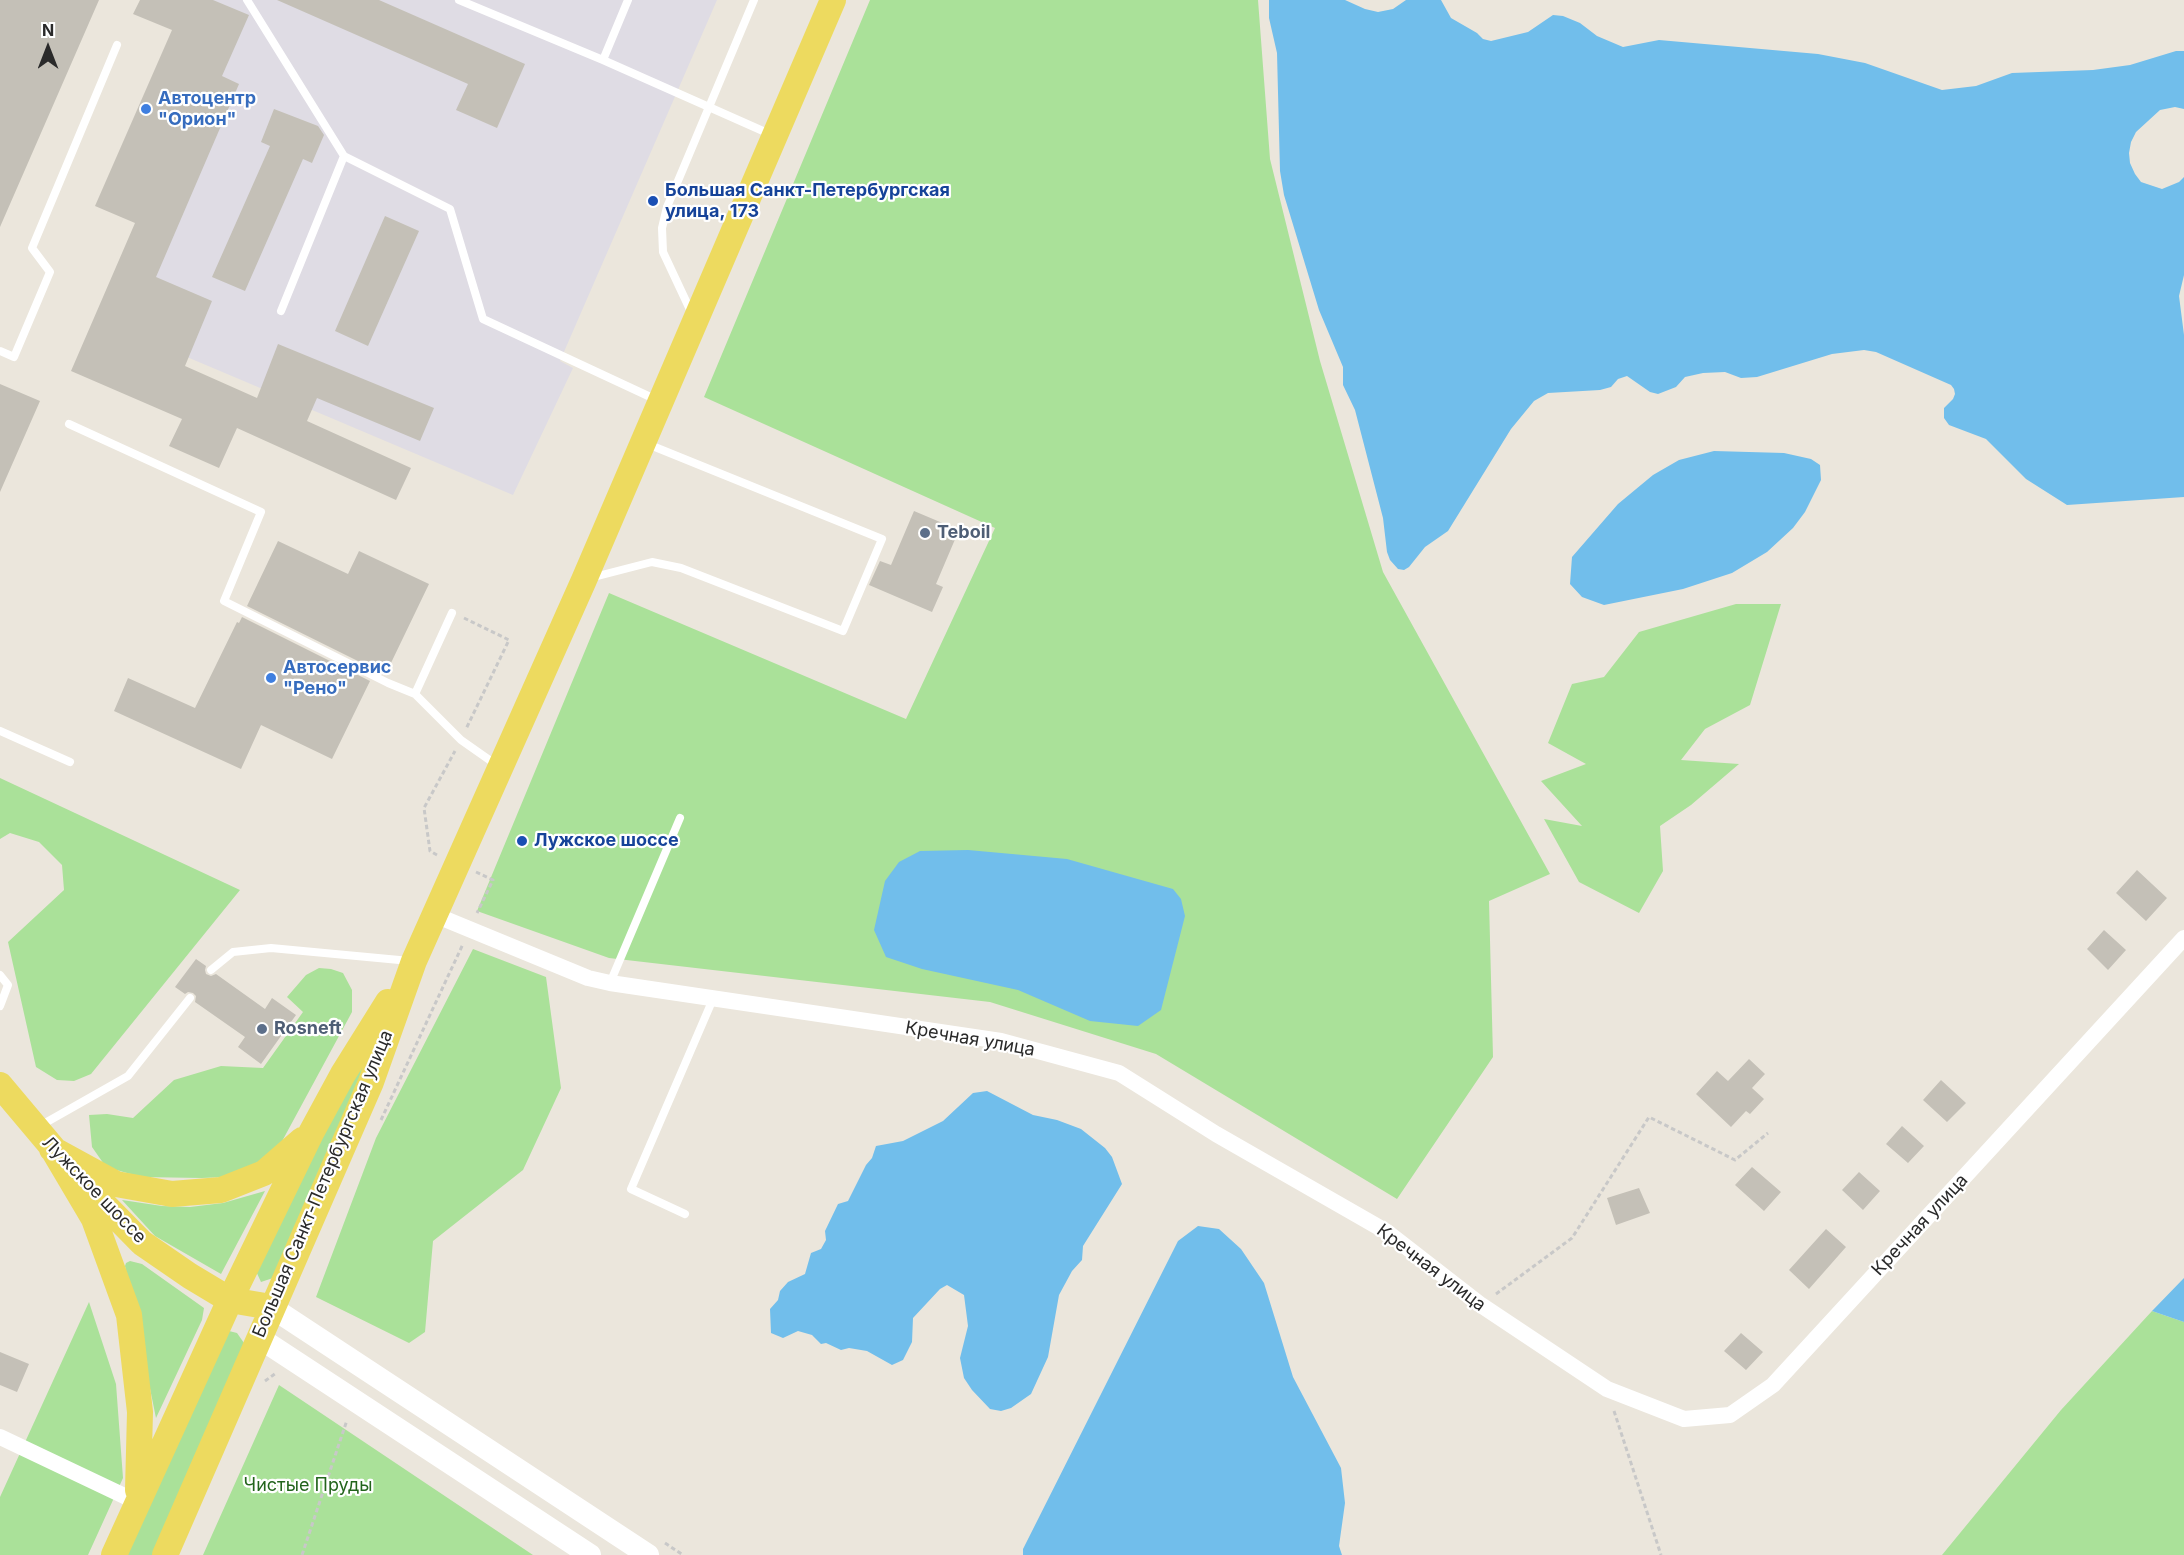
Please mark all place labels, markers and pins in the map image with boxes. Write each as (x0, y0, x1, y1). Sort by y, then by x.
place label: Автоцентр "Орион" (158, 88, 256, 130)
marker: Автоцентр "Орион" (139, 102, 153, 116)
place label: Большая Санкт-Петербургская улица, 173 (665, 180, 950, 222)
marker: Большая Санкт-Петербургская улица, 173 (646, 194, 660, 208)
place label: Teboil (937, 522, 990, 544)
marker: Teboil (918, 526, 932, 540)
place label: Автосервис "Рено" (283, 657, 391, 700)
marker: Автосервис "Рено" (264, 671, 278, 685)
place label: Лужское шоссе (534, 830, 679, 852)
marker: Лужское шоссе (515, 834, 529, 848)
place label: Rosneft (274, 1018, 342, 1040)
marker: Rosneft (255, 1022, 269, 1036)

